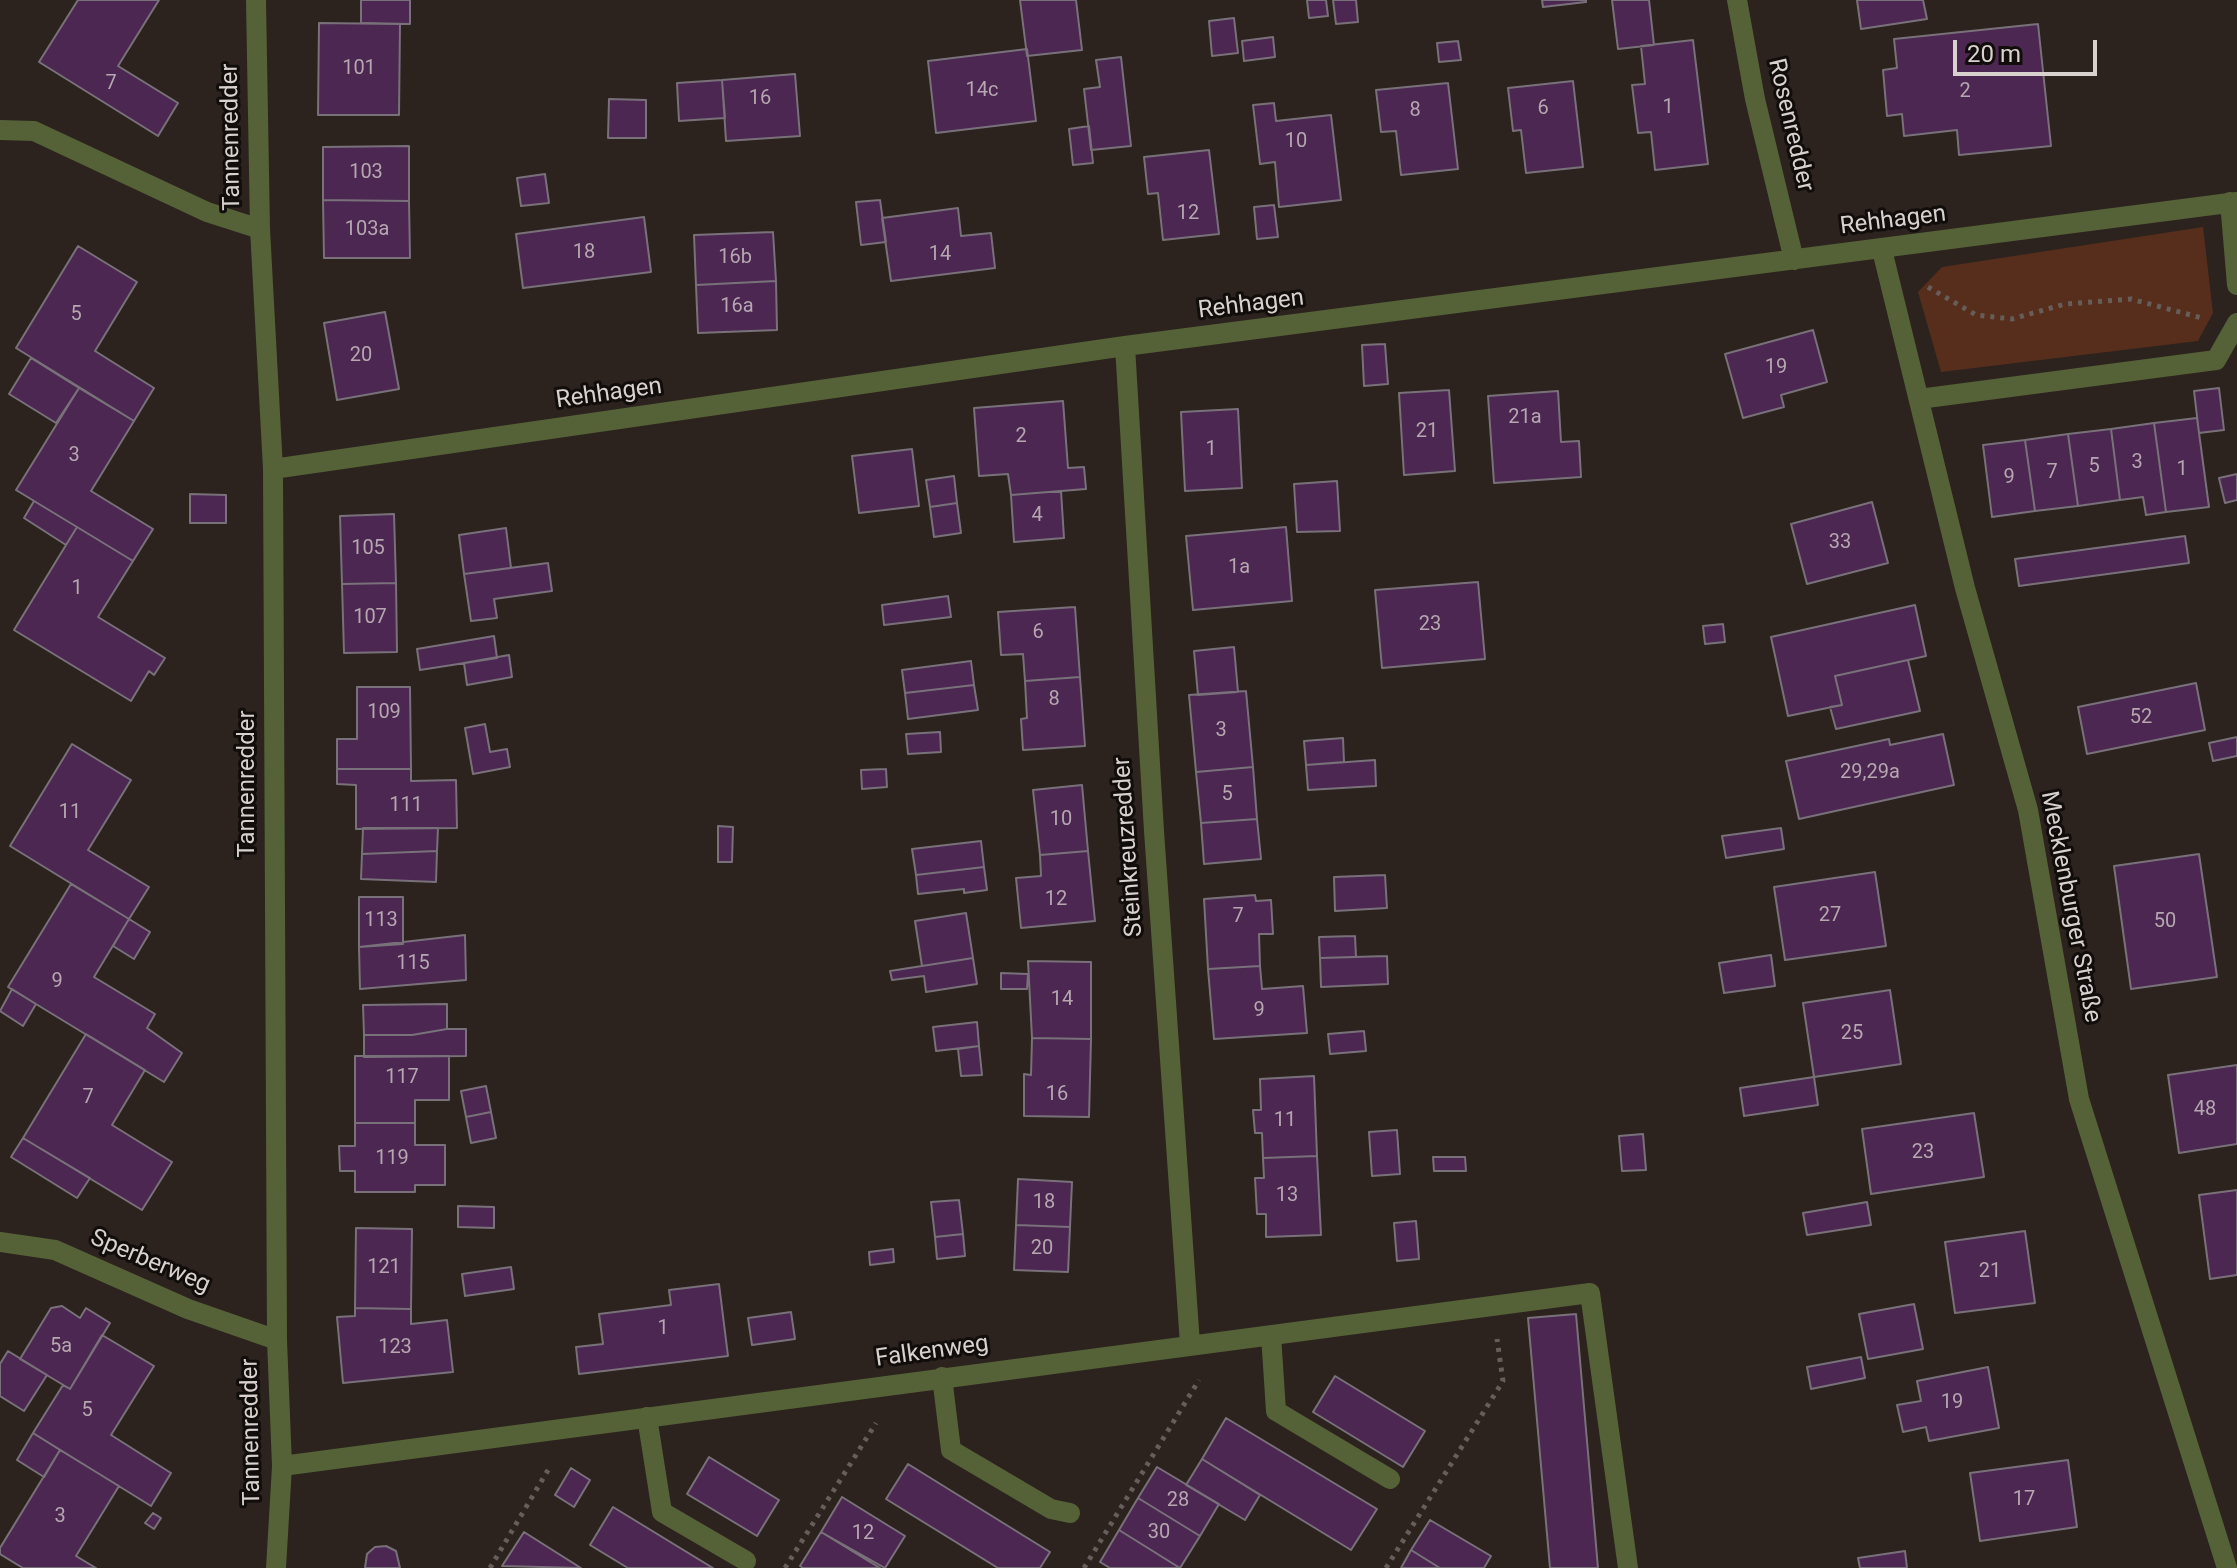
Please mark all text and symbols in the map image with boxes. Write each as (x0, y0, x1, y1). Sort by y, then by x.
scale bar (1957, 24, 2101, 74)
text: 20 m (1967, 40, 2021, 68)
street label: Rosenredder (1761, 56, 1819, 194)
house number: 101 (342, 57, 376, 81)
street label: Tannenredder (216, 63, 248, 211)
house number: 7 (105, 72, 117, 96)
house number: 14c (966, 79, 998, 103)
house number: 2 (1959, 80, 1971, 104)
house number: 16 (749, 87, 771, 111)
house number: 1 (1662, 96, 1674, 120)
house number: 6 (1537, 97, 1549, 121)
house number: 8 (1409, 99, 1421, 123)
house number: 10 (1285, 130, 1307, 154)
house number: 103 (349, 161, 383, 185)
street label: Rehhagen (1838, 200, 1948, 242)
house number: 12 (1177, 202, 1199, 226)
house number: 103a (345, 218, 389, 242)
house number: 18 (573, 241, 595, 265)
house number: 14 (929, 243, 951, 267)
house number: 16b (718, 246, 752, 270)
street label: Rehhagen (1196, 284, 1306, 326)
house number: 16a (720, 295, 754, 319)
house number: 5 (70, 303, 82, 327)
house number: 20 (350, 344, 372, 368)
house number: 19 (1765, 356, 1787, 380)
street label: Rehhagen (554, 372, 664, 416)
house number: 21a (1508, 406, 1542, 430)
house number: 21 (1416, 420, 1438, 444)
house number: 2 (1015, 425, 1027, 449)
house number: 1 (1205, 438, 1217, 462)
house number: 3 (68, 444, 80, 468)
house number: 3 (2131, 451, 2143, 475)
house number: 5 (2088, 455, 2100, 479)
house number: 1 (2176, 458, 2188, 482)
house number: 7 (2046, 461, 2058, 485)
house number: 9 (2003, 466, 2015, 490)
house number: 4 (1031, 504, 1043, 528)
house number: 33 (1829, 531, 1851, 555)
house number: 105 (351, 537, 385, 561)
house number: 1a (1228, 556, 1250, 580)
house number: 1 (71, 577, 83, 601)
house number: 107 (353, 606, 387, 630)
house number: 23 (1419, 613, 1441, 637)
house number: 6 (1032, 621, 1044, 645)
house number: 8 (1048, 688, 1060, 712)
house number: 109 (367, 701, 401, 725)
house number: 52 (2130, 706, 2152, 730)
street label: Tannenredder (234, 710, 262, 858)
house number: 3 (1215, 719, 1227, 743)
street label: Steinkreuzredder (1108, 756, 1150, 938)
house number: 29,29a (1840, 761, 1900, 785)
house number: 5 (1221, 783, 1233, 807)
street label: Mecklenburger Straße (2033, 789, 2107, 1025)
house number: 111 (389, 794, 423, 818)
house number: 11 (59, 801, 81, 825)
house number: 10 (1050, 808, 1072, 832)
house number: 12 (1045, 888, 1067, 912)
house number: 27 (1819, 904, 1841, 928)
house number: 7 (1232, 905, 1244, 929)
house number: 113 (364, 909, 398, 933)
house number: 50 (2154, 910, 2176, 934)
house number: 115 (396, 952, 430, 976)
house number: 9 (51, 970, 63, 994)
house number: 14 (1051, 988, 1073, 1012)
house number: 9 (1253, 999, 1265, 1023)
house number: 25 (1841, 1022, 1863, 1046)
house number: 117 (385, 1066, 419, 1090)
house number: 16 (1046, 1083, 1068, 1107)
house number: 7 (82, 1086, 94, 1110)
house number: 48 (2194, 1098, 2216, 1122)
house number: 11 (1274, 1109, 1296, 1133)
house number: 23 (1912, 1141, 1934, 1165)
house number: 119 (375, 1147, 409, 1171)
house number: 13 (1276, 1184, 1298, 1208)
house number: 18 (1033, 1191, 1055, 1215)
street label: Sperberweg (86, 1224, 214, 1300)
house number: 20 (1031, 1237, 1053, 1261)
house number: 121 (367, 1256, 401, 1280)
house number: 21 (1979, 1260, 2001, 1284)
house number: 1 (657, 1317, 669, 1341)
street label: Falkenweg (874, 1330, 990, 1374)
house number: 5a (50, 1335, 72, 1359)
house number: 123 (378, 1336, 412, 1360)
street label: Tannenredder (236, 1358, 268, 1506)
house number: 19 (1941, 1391, 1963, 1415)
house number: 5 (81, 1399, 93, 1423)
house number: 17 (2013, 1488, 2035, 1512)
house number: 28 (1167, 1489, 1189, 1513)
house number: 3 (54, 1505, 66, 1529)
house number: 30 (1148, 1521, 1170, 1545)
house number: 12 (852, 1522, 874, 1546)

